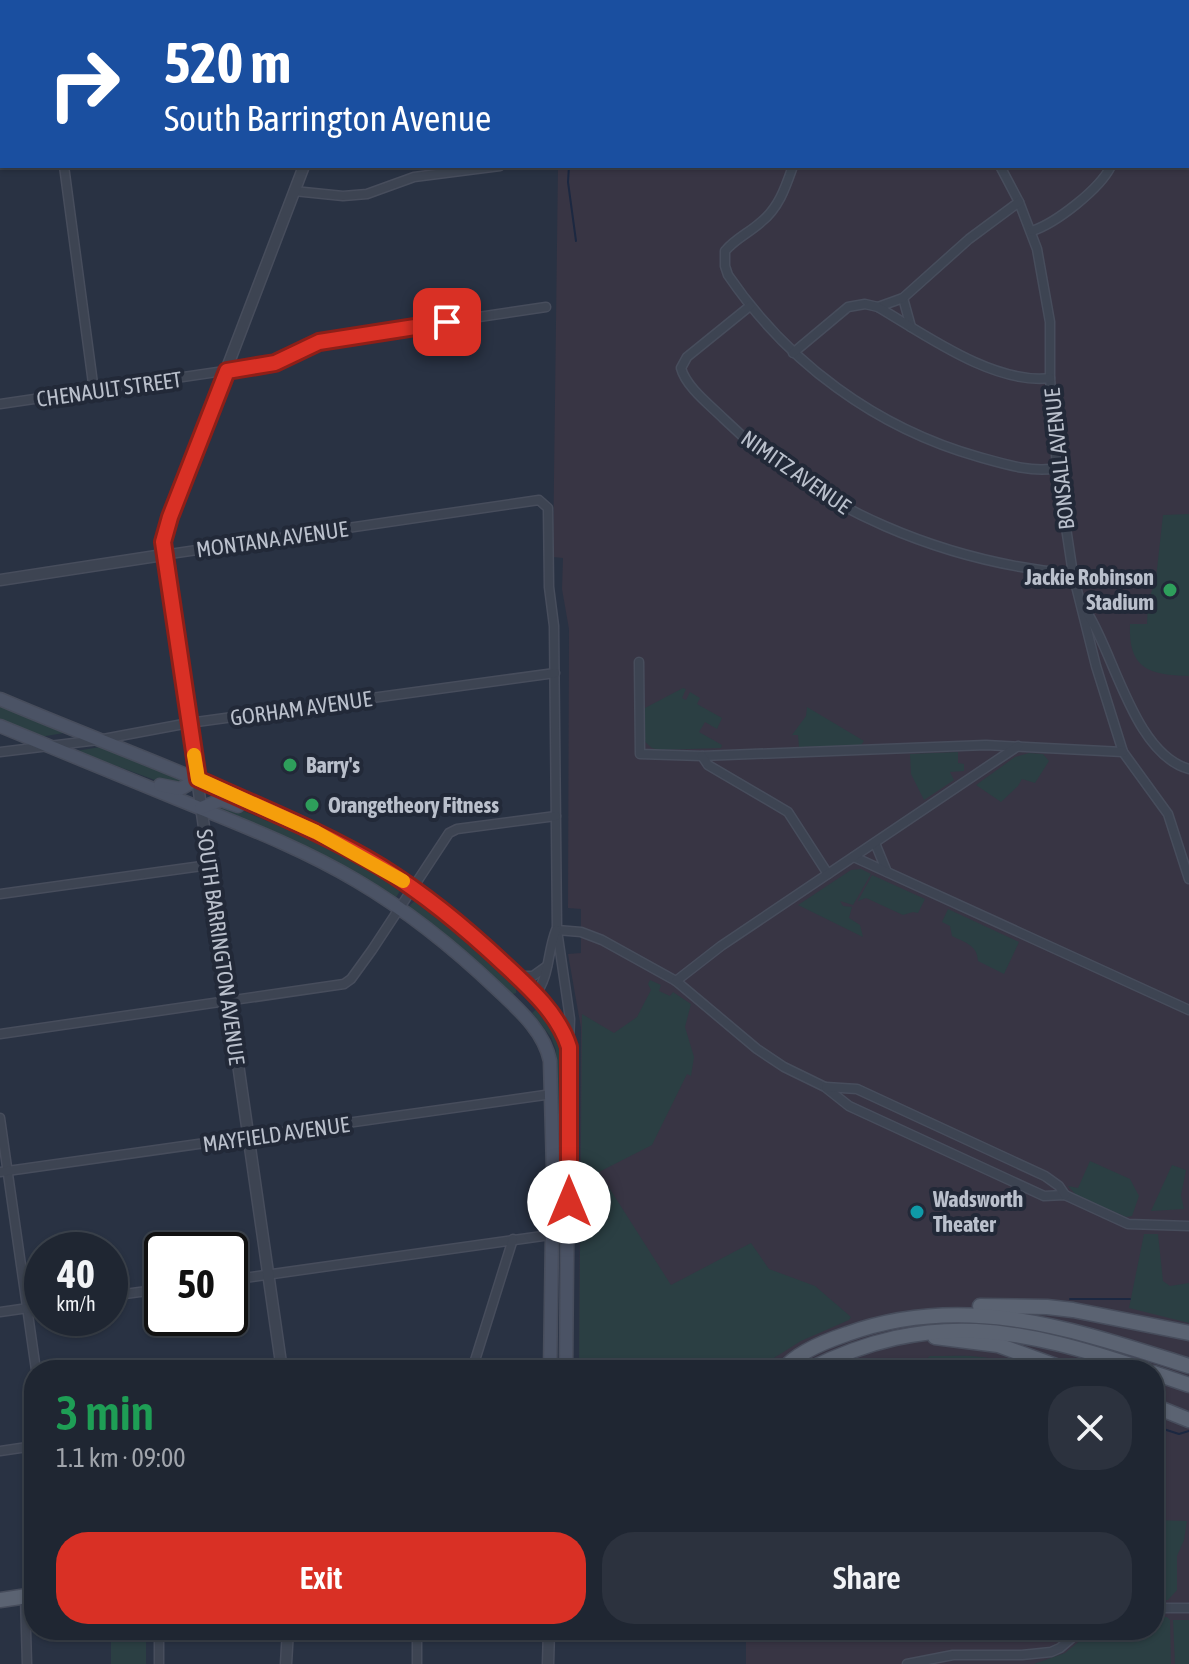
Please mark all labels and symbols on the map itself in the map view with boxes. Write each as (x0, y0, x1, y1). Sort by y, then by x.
pin (413, 288, 481, 356)
street label: CHENAULT STREET (35, 366, 184, 412)
street label: BONSALL AVENUE (1039, 386, 1079, 531)
street label: NIMITZ AVENUE (736, 425, 856, 520)
street label: MONTANA AVENUE (195, 515, 350, 563)
place label: Jackie Robinson Stadium (1024, 564, 1154, 615)
marker: Jackie Robinson Stadium (1161, 581, 1179, 599)
street label: GORHAM AVENUE (229, 685, 374, 731)
place label: Barry's (306, 752, 360, 778)
marker: Barry's (281, 756, 299, 774)
place label: Orangetheory Fitness (328, 792, 499, 818)
marker: Orangetheory Fitness (303, 796, 321, 814)
street label: SOUTH BARRINGTON AVENUE (192, 827, 251, 1067)
street label: MAYFIELD AVENUE (201, 1111, 352, 1157)
position arrow (527, 1160, 611, 1244)
place label: Wadsworth Theater (932, 1186, 1023, 1237)
marker: Wadsworth Theater (908, 1203, 926, 1221)
speed limit sign: 50 (144, 1232, 248, 1336)

